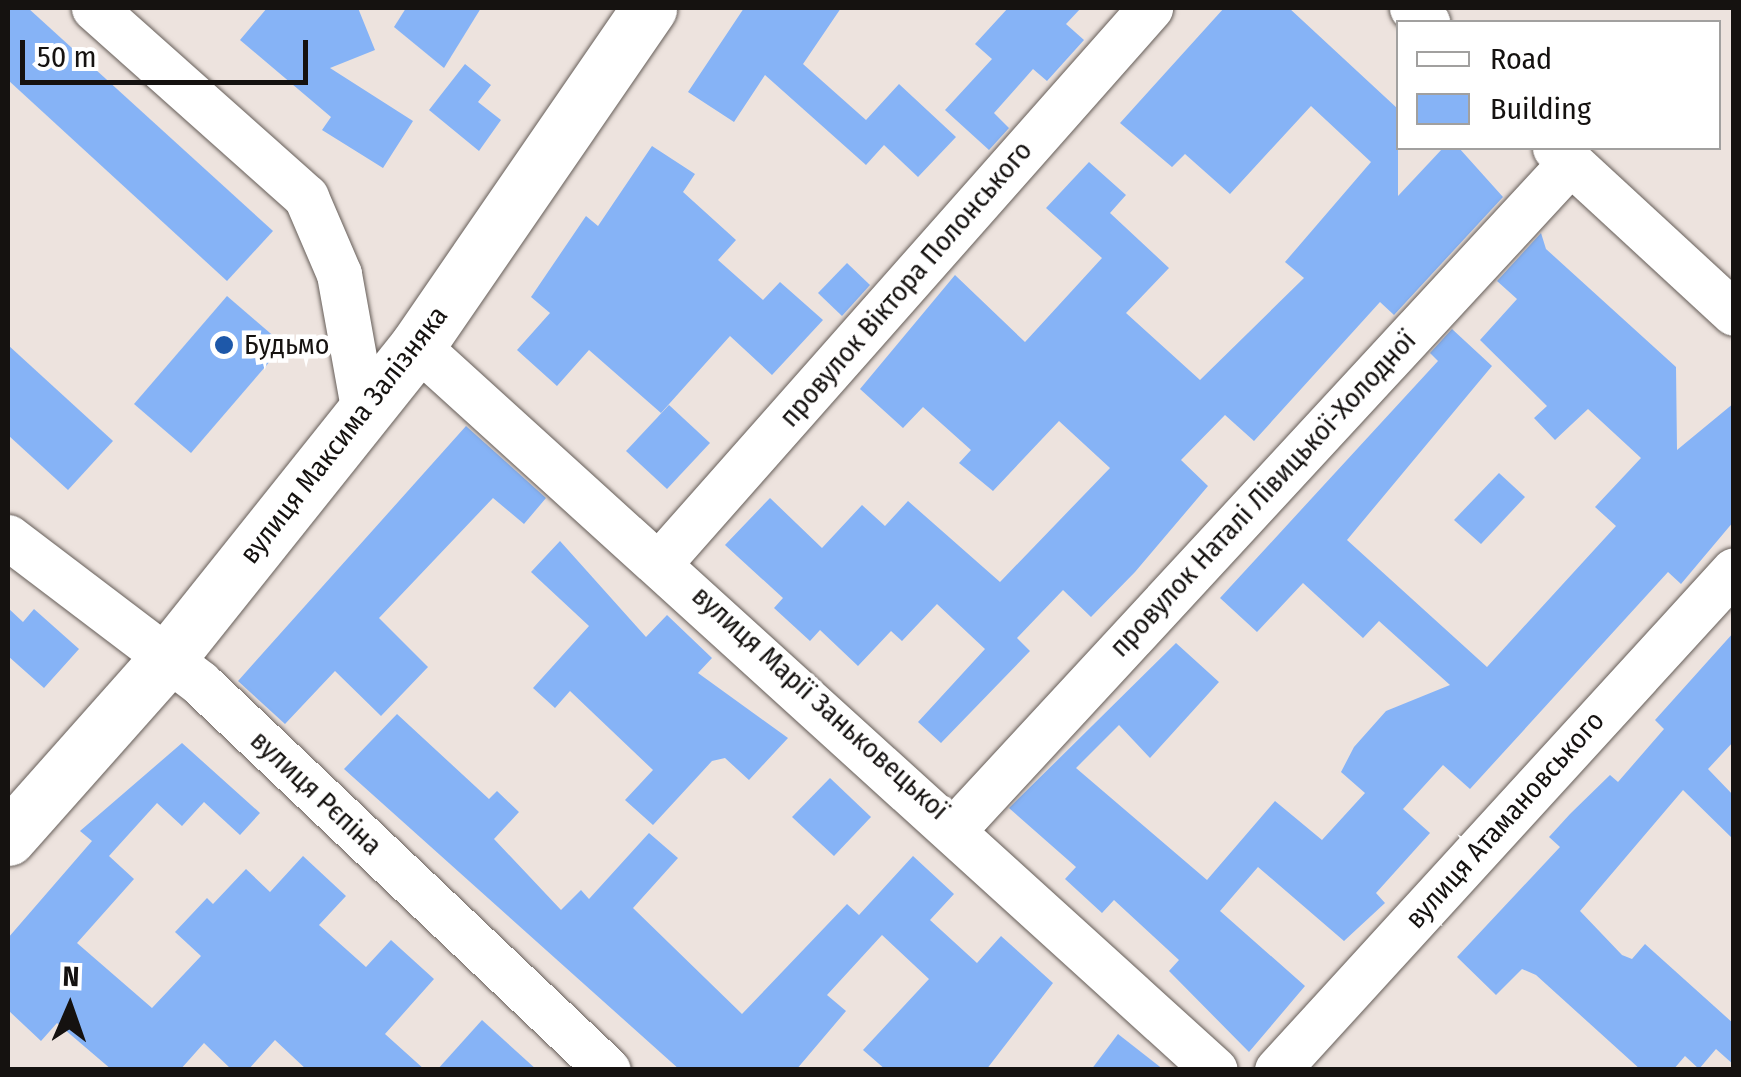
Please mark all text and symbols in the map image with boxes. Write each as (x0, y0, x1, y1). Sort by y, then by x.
scale bar (25, 20, 312, 82)
legend (1396, 20, 1721, 150)
text: 50 m (37, 39, 97, 75)
text: Road (1490, 41, 1552, 77)
text: Building (1490, 91, 1591, 127)
street label: провулок Віктора Полонського (773, 134, 1039, 434)
street label: вулиця Максима Залізняка (233, 300, 455, 570)
street label: провулок Наталі Лівицької-Холодної (1103, 324, 1423, 664)
place label: Будьмо (244, 328, 330, 362)
marker: Будьмо (213, 334, 235, 356)
street label: вулиця Марії Заньковецької (685, 579, 955, 827)
street label: вулиця Атамановського (1399, 704, 1611, 936)
street label: вулиця Рєпіна (243, 724, 389, 862)
north arrow (20, 957, 120, 1057)
text: N (62, 960, 80, 993)

